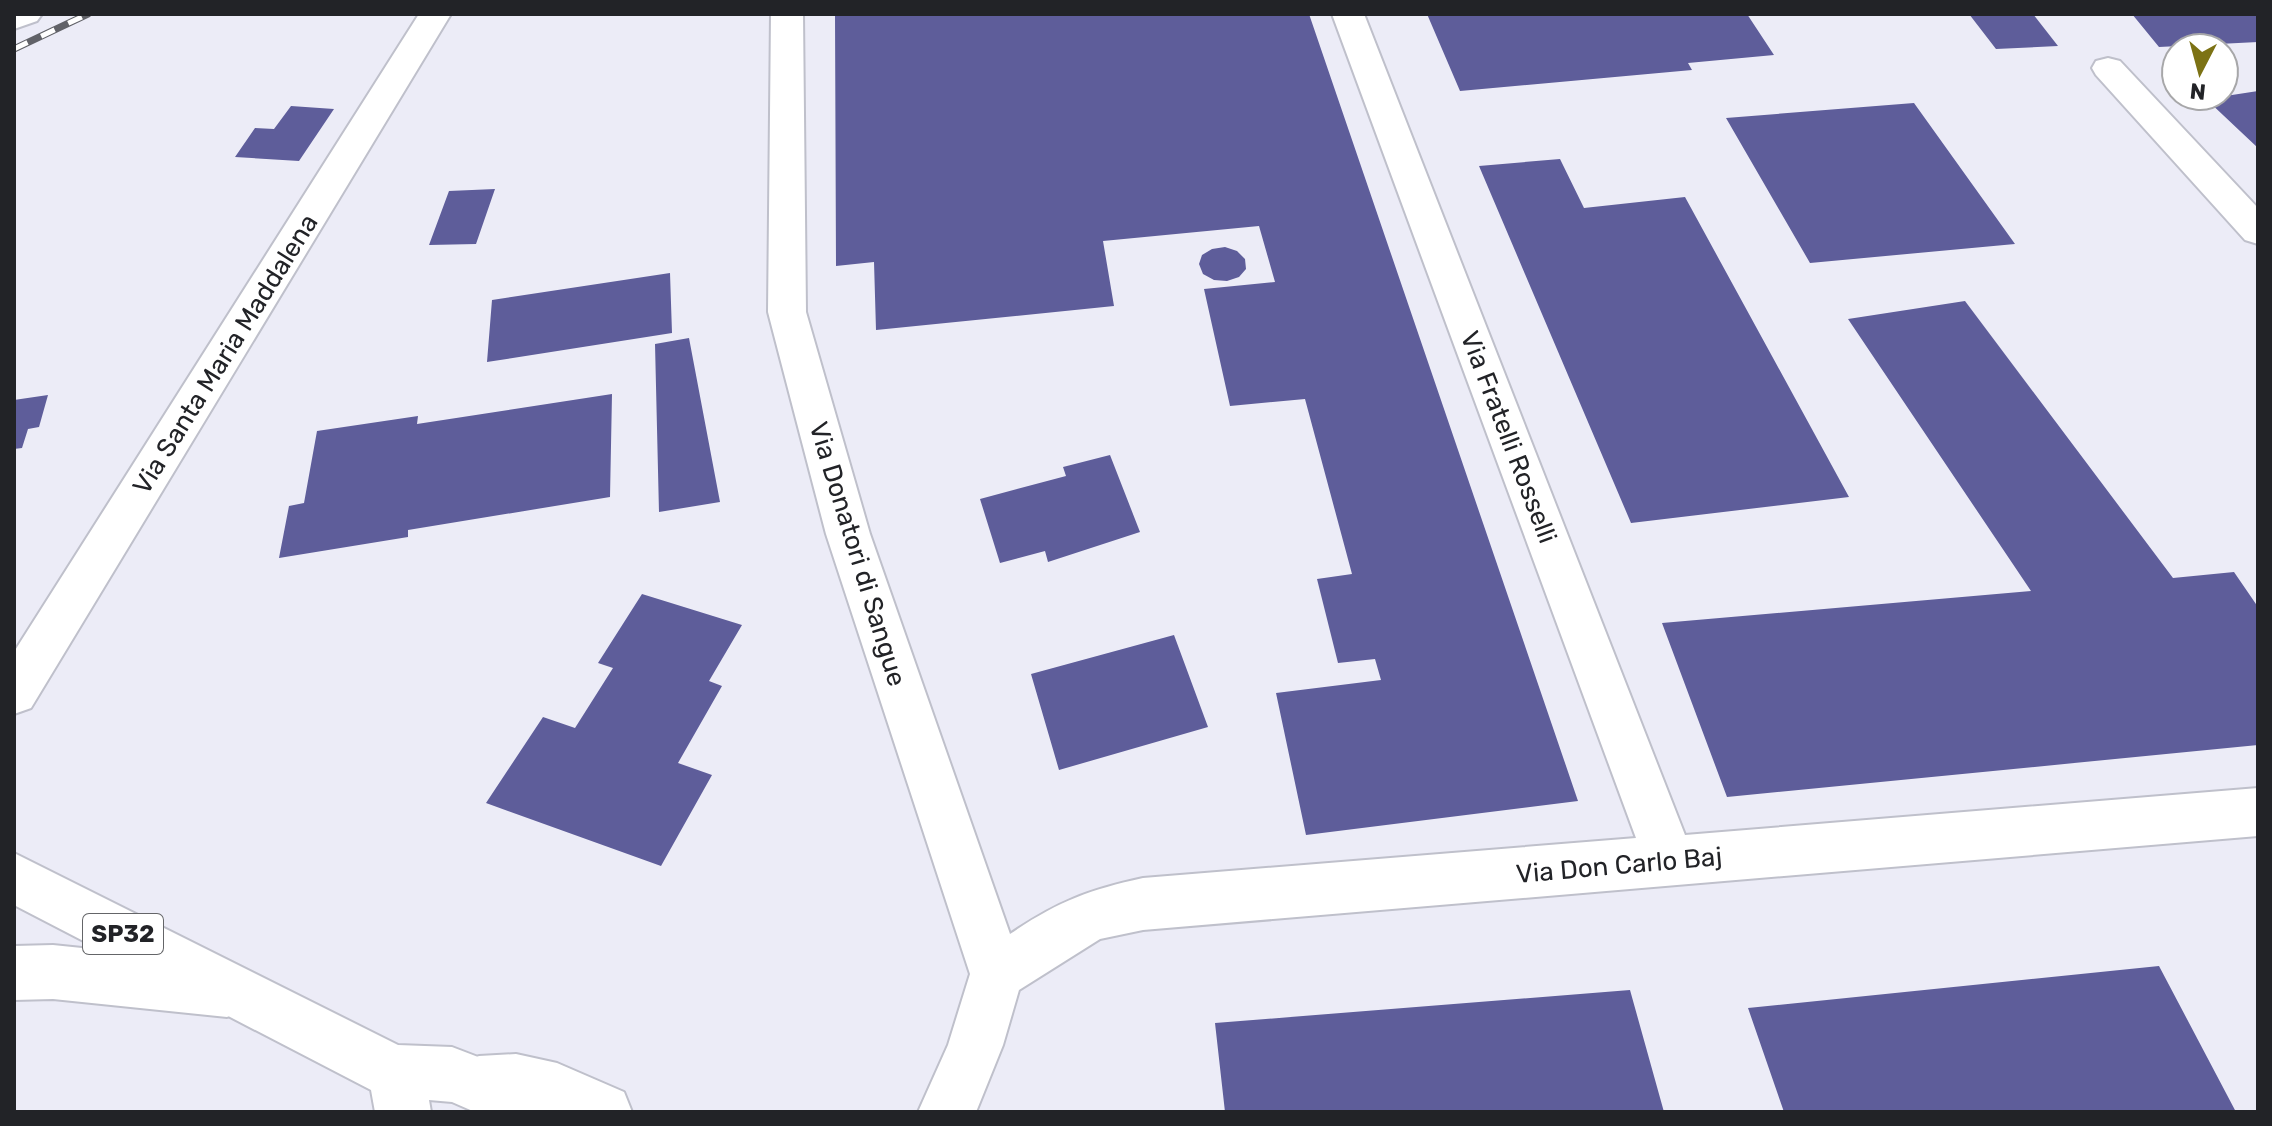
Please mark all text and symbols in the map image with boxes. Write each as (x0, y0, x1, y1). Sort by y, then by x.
north arrow (2160, 32, 2240, 112)
text: N (2189, 77, 2207, 106)
street label: Via Santa Maria Maddalena (126, 209, 324, 500)
street label: Via Fratelli Rosselli (1454, 327, 1563, 548)
street label: Via Donatori di Sangue (803, 418, 912, 690)
street label: Via Don Carlo Baj (1515, 841, 1723, 890)
road number: SP32 (83, 914, 163, 954)

